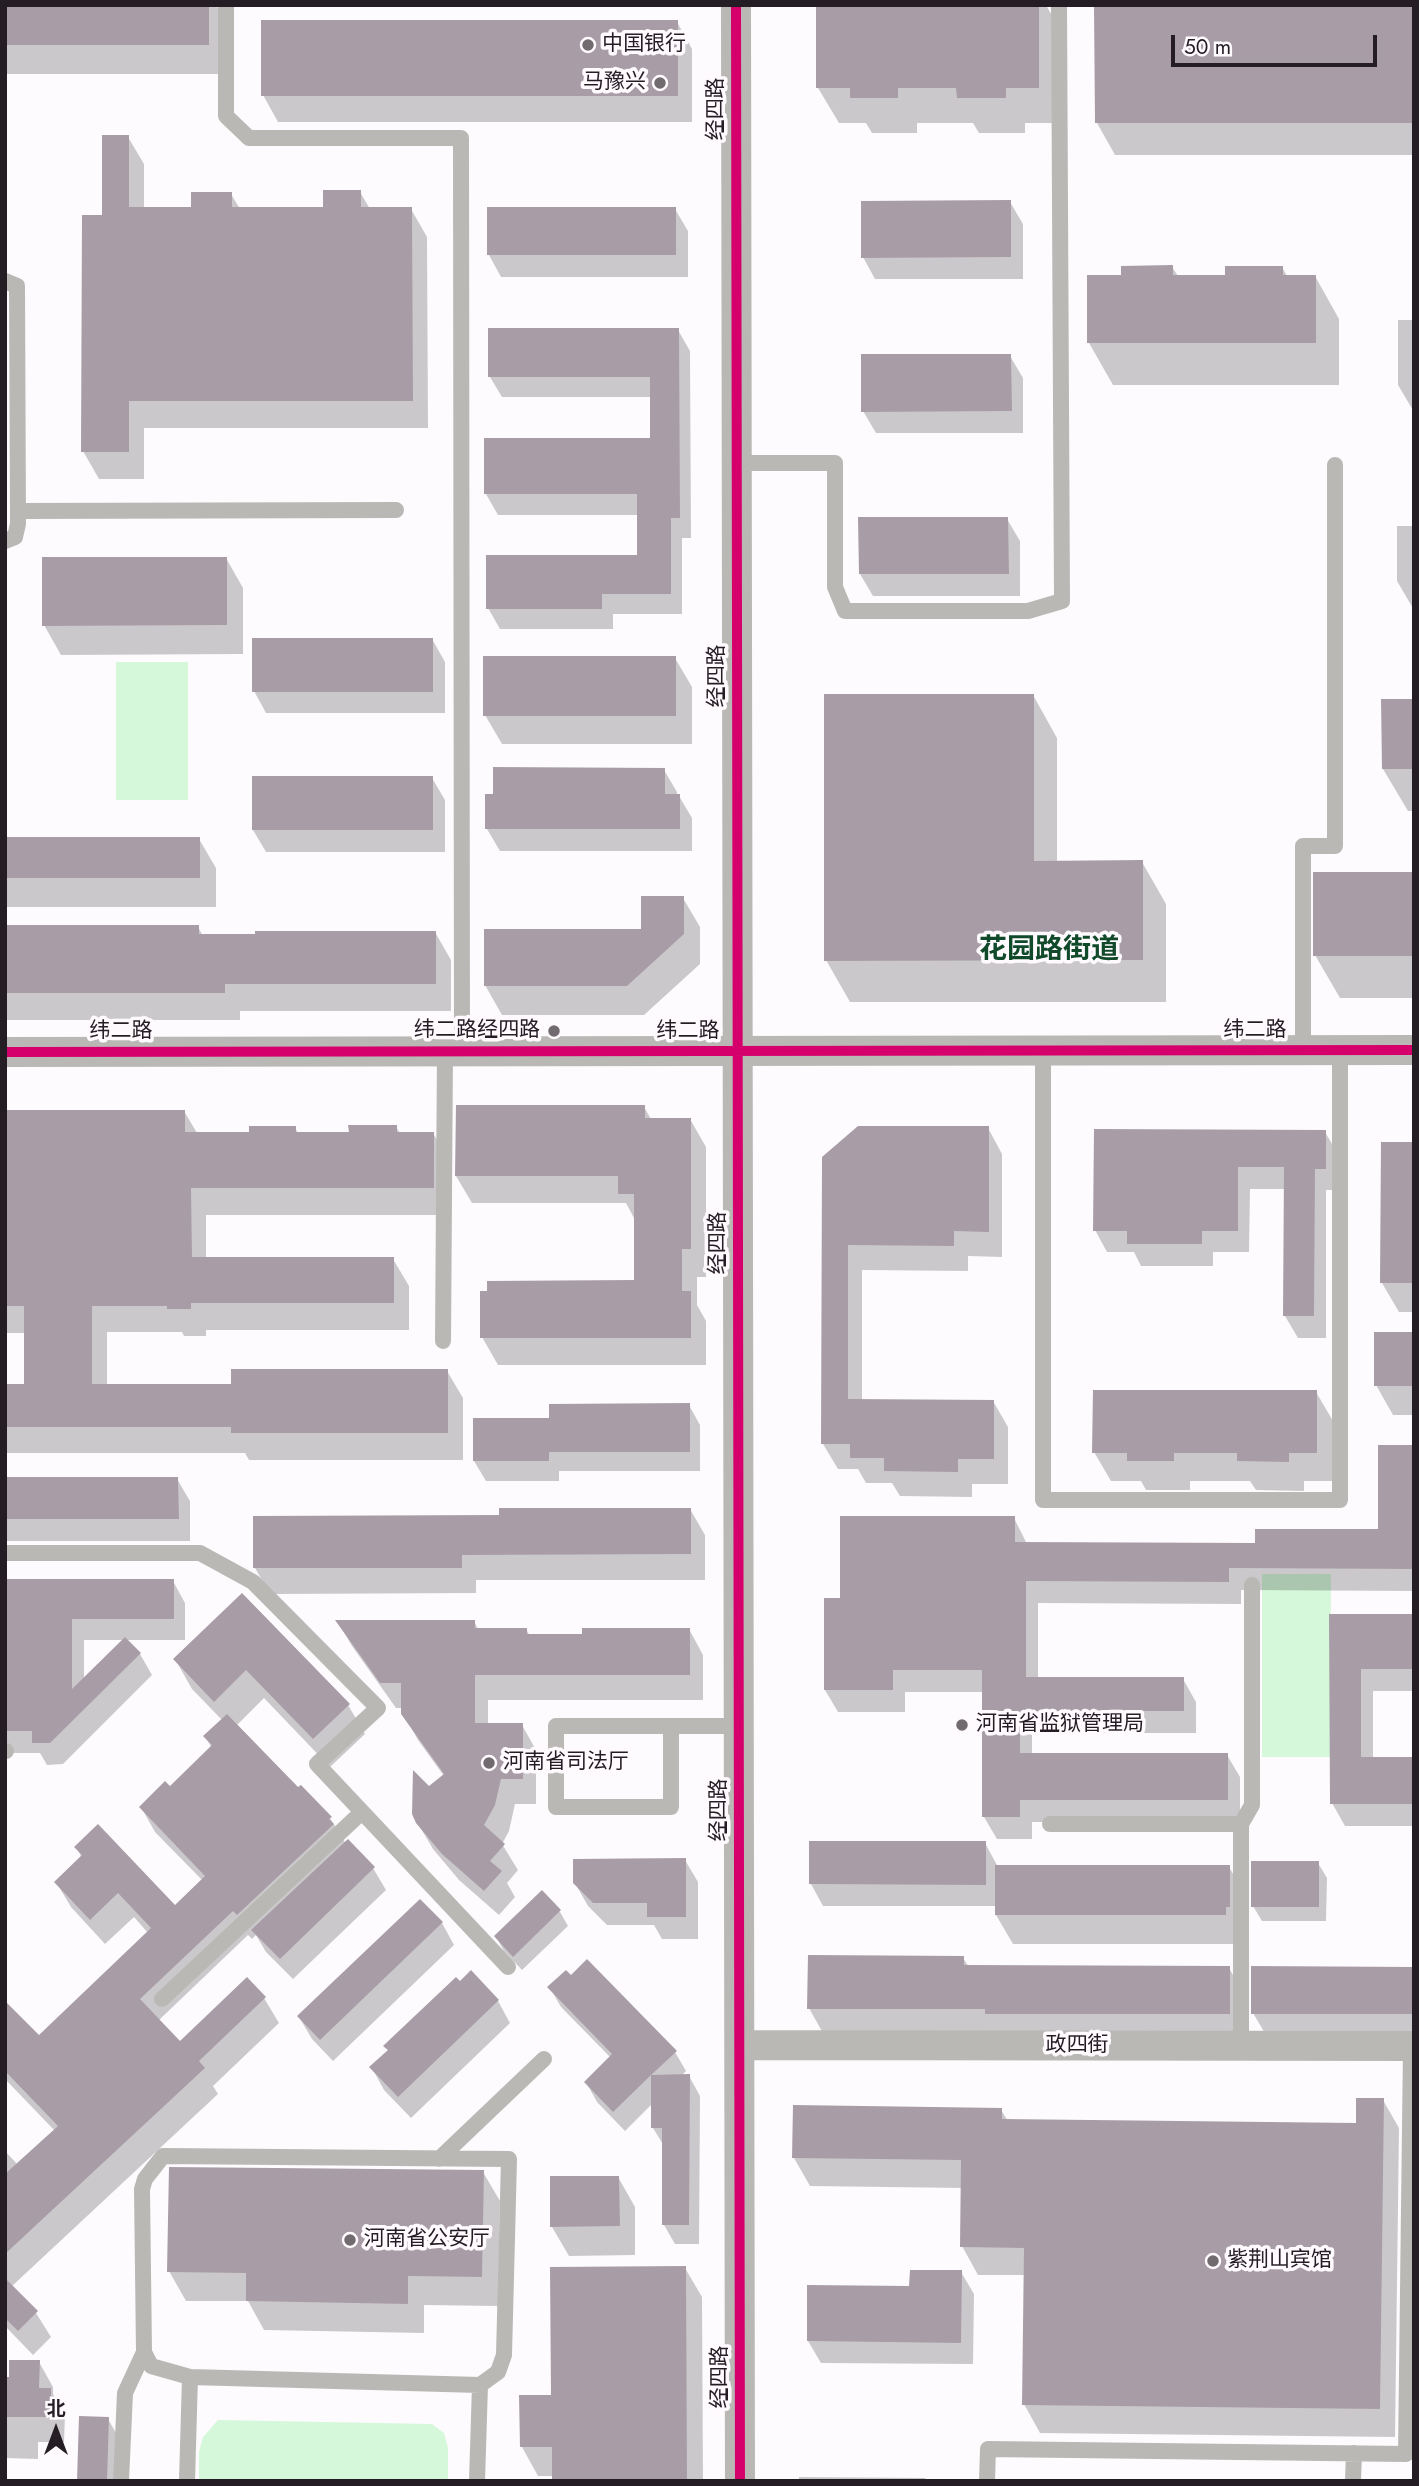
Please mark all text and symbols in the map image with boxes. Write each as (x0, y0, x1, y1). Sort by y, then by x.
scale bar (1174, 21, 1380, 65)
place label: 中国银行 (602, 32, 686, 58)
text: 50 m (1184, 32, 1231, 62)
marker: 中国银行 (580, 37, 596, 53)
place label: 马豫兴 (583, 70, 646, 96)
marker: 马豫兴 (652, 75, 668, 91)
street label: 经四路 (704, 78, 730, 140)
street label: 经四路 (705, 645, 731, 707)
district label: 花园路街道 (979, 934, 1119, 968)
place label: 纬二路经四路 (414, 1018, 540, 1044)
street label: 纬二路 (1224, 1018, 1286, 1044)
street label: 纬二路 (90, 1019, 152, 1045)
street label: 纬二路 (657, 1019, 719, 1045)
marker: 纬二路经四路 (546, 1023, 562, 1039)
street label: 经四路 (706, 1212, 732, 1274)
place label: 河南省监狱管理局 (976, 1712, 1144, 1738)
marker: 河南省监狱管理局 (954, 1717, 970, 1733)
place label: 河南省司法厅 (503, 1750, 629, 1776)
marker: 河南省司法厅 (481, 1755, 497, 1771)
street label: 经四路 (707, 1779, 733, 1841)
street label: 政四街 (1046, 2033, 1108, 2059)
place label: 河南省公安厅 (364, 2227, 490, 2253)
marker: 河南省公安厅 (342, 2232, 358, 2248)
place label: 紫荆山宾馆 (1227, 2248, 1332, 2274)
marker: 紫荆山宾馆 (1205, 2253, 1221, 2269)
street label: 经四路 (708, 2346, 734, 2408)
north arrow (21, 2395, 91, 2465)
text: 北 (46, 2395, 66, 2422)

